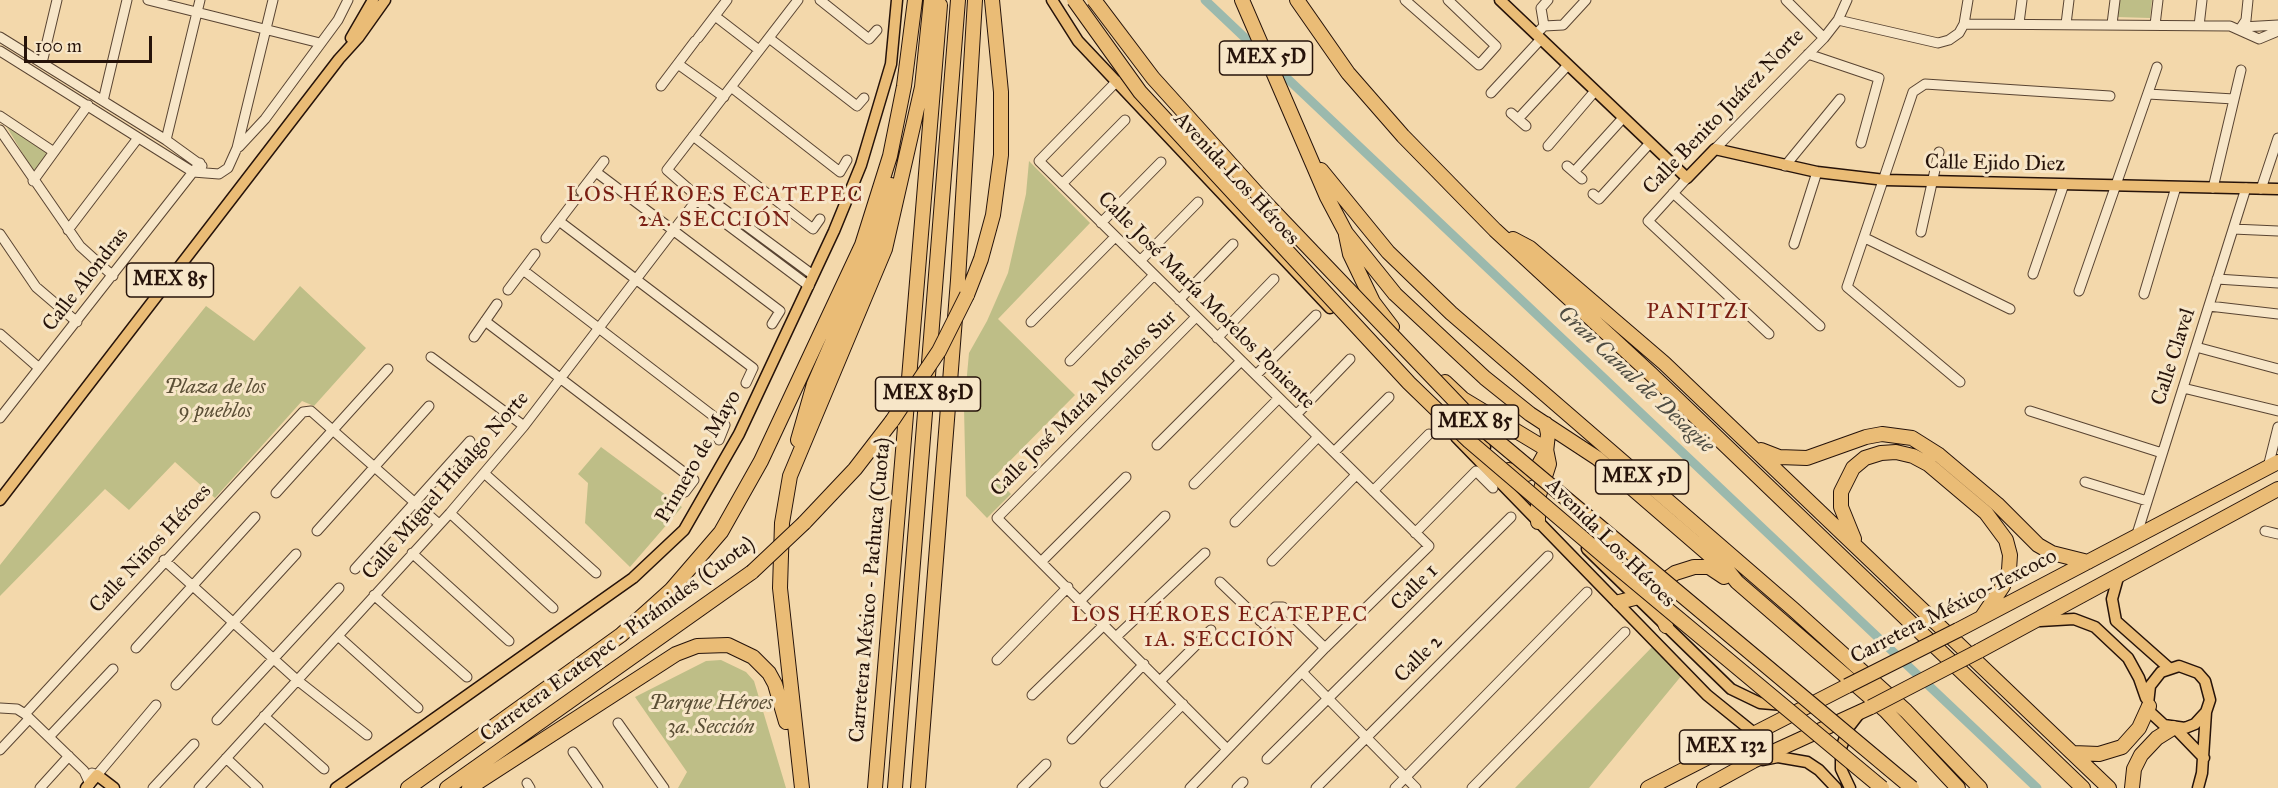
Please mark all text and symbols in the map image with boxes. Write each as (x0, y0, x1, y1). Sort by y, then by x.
scale bar (27, 24, 154, 62)
street label: Calle Benito Juárez Norte (1638, 24, 1810, 200)
text: 100 m (35, 35, 82, 57)
road number: MEX 5D (1220, 41, 1312, 75)
street label: Avenida Los Héroes (1168, 107, 1304, 251)
street label: Calle Ejido Diez (1925, 150, 2065, 178)
district label: LOS HÉROES ECATEPEC 2A. SECCIÓN (566, 183, 864, 234)
street label: Calle José María Morelos Poniente (1092, 187, 1320, 415)
street label: Calle Alondras (38, 223, 134, 337)
road number: MEX 85 (126, 263, 213, 297)
district label: PANITZI (1646, 300, 1750, 326)
water label: Gran Canal de Desagüe (1551, 301, 1719, 459)
street label: Calle Clavel (2146, 305, 2202, 409)
street label: Calle José María Morelos Sur (986, 306, 1182, 502)
park label: Plaza de los 9 pueblos (164, 375, 266, 425)
road number: MEX 85D (876, 377, 980, 411)
street label: Primero de Mayo (651, 386, 747, 528)
street label: Calle Miguel Hidalgo Norte (357, 387, 535, 585)
road number: MEX 85 (1432, 405, 1518, 439)
street label: Carretera México - Pachuca (Cuota) (845, 436, 897, 744)
road number: MEX 5D (1596, 460, 1688, 494)
street label: Avenida Los Héroes (1540, 473, 1680, 613)
street label: Calle Niños Héroes (85, 479, 217, 619)
street label: Carretera Ecatepec - Pirámides (Cuota) (476, 532, 760, 748)
street label: Carretera México-Texcoco (1847, 544, 2061, 670)
street label: Calle 1 (1386, 559, 1444, 617)
district label: LOS HÉROES ECATEPEC 1A. SECCIÓN (1071, 603, 1369, 654)
street label: Calle 2 (1390, 630, 1448, 688)
park label: Parque Héroes 3a. Sección (649, 691, 773, 741)
road number: MEX 132 (1680, 730, 1772, 764)

